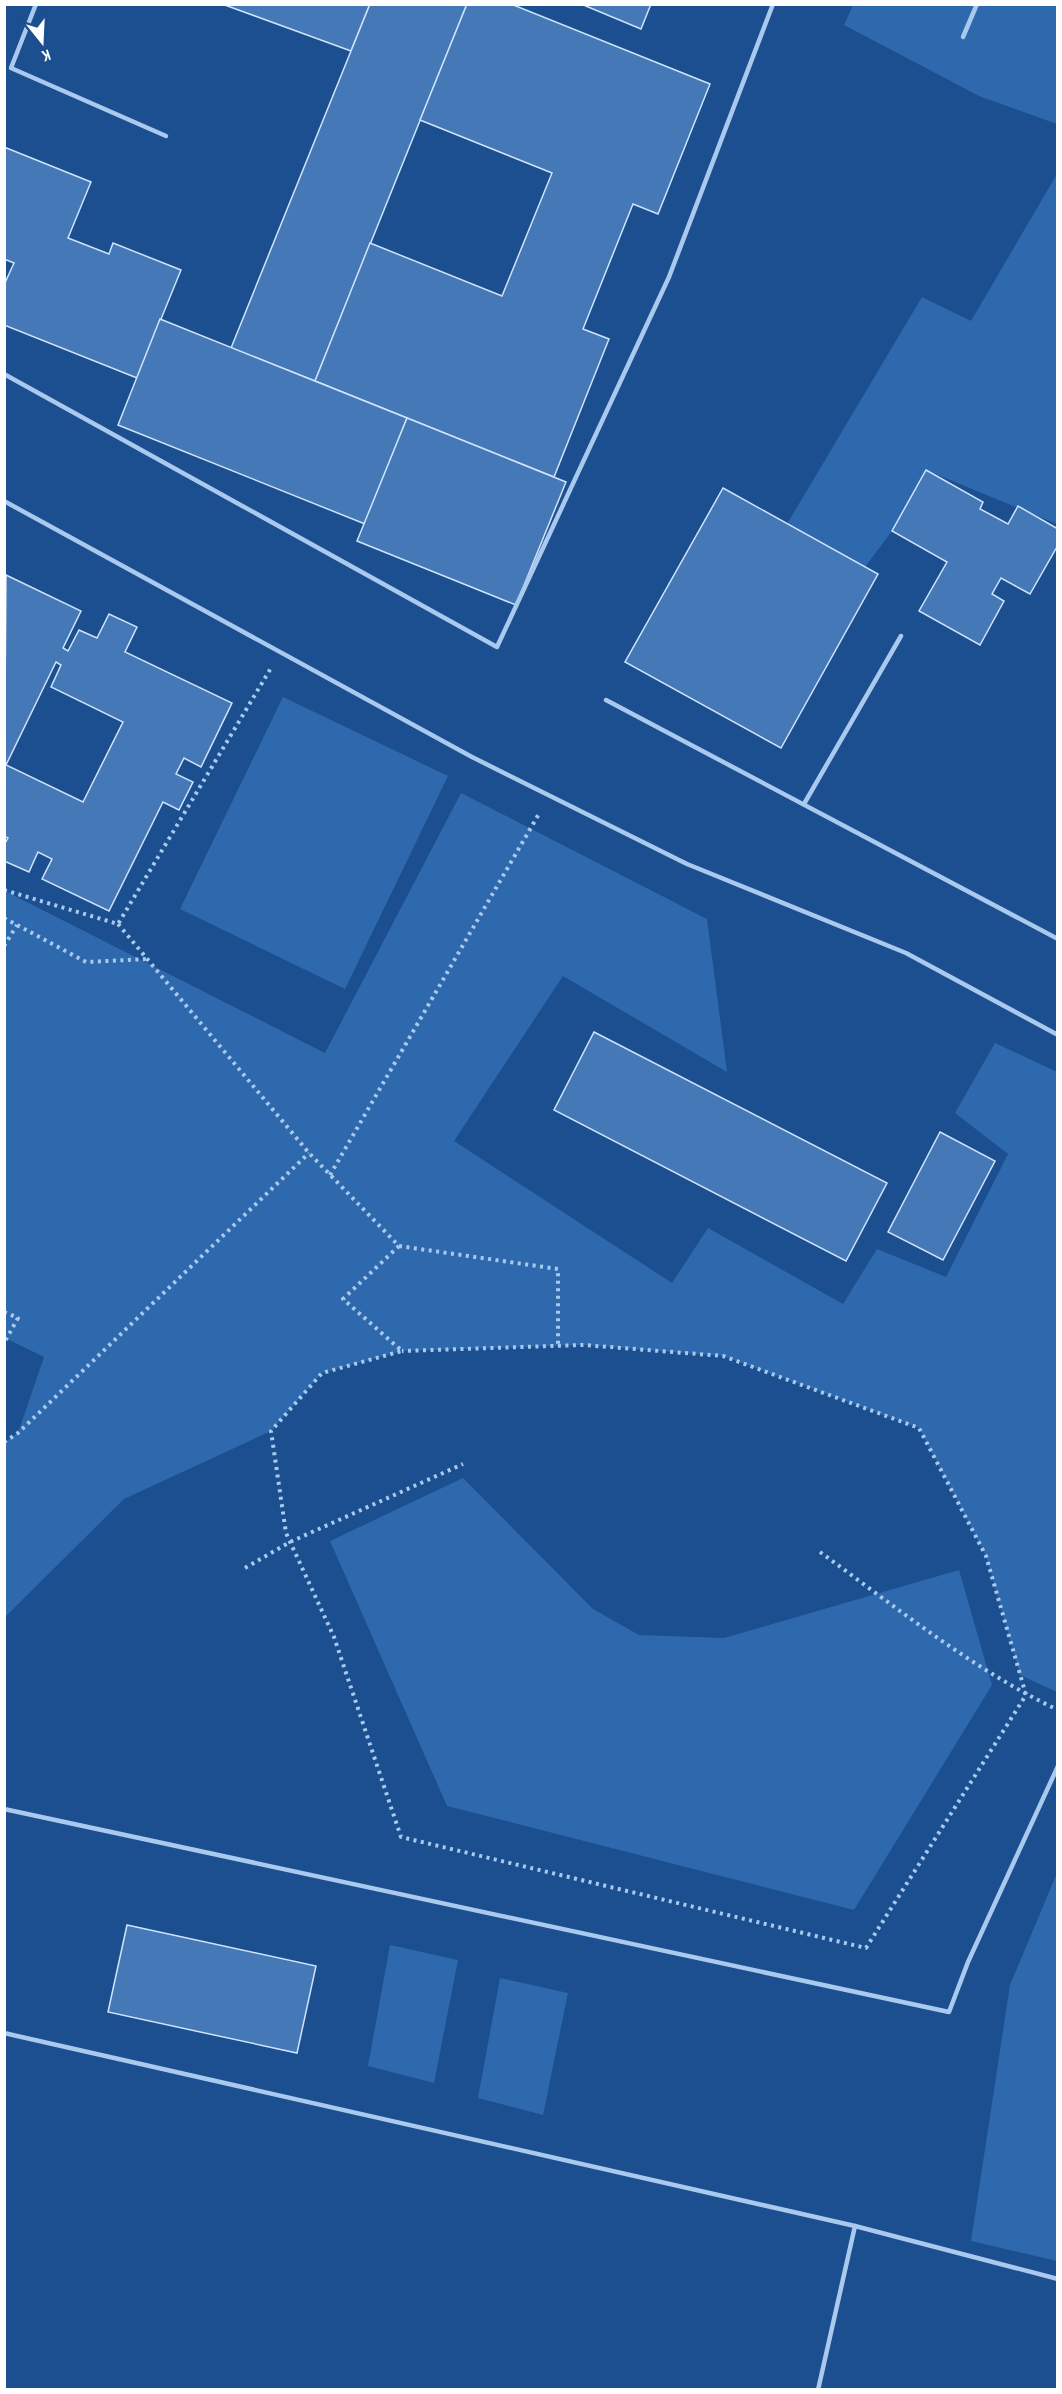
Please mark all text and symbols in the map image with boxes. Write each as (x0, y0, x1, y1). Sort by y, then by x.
north arrow (12, 12, 72, 72)
text: K (39, 45, 53, 65)

